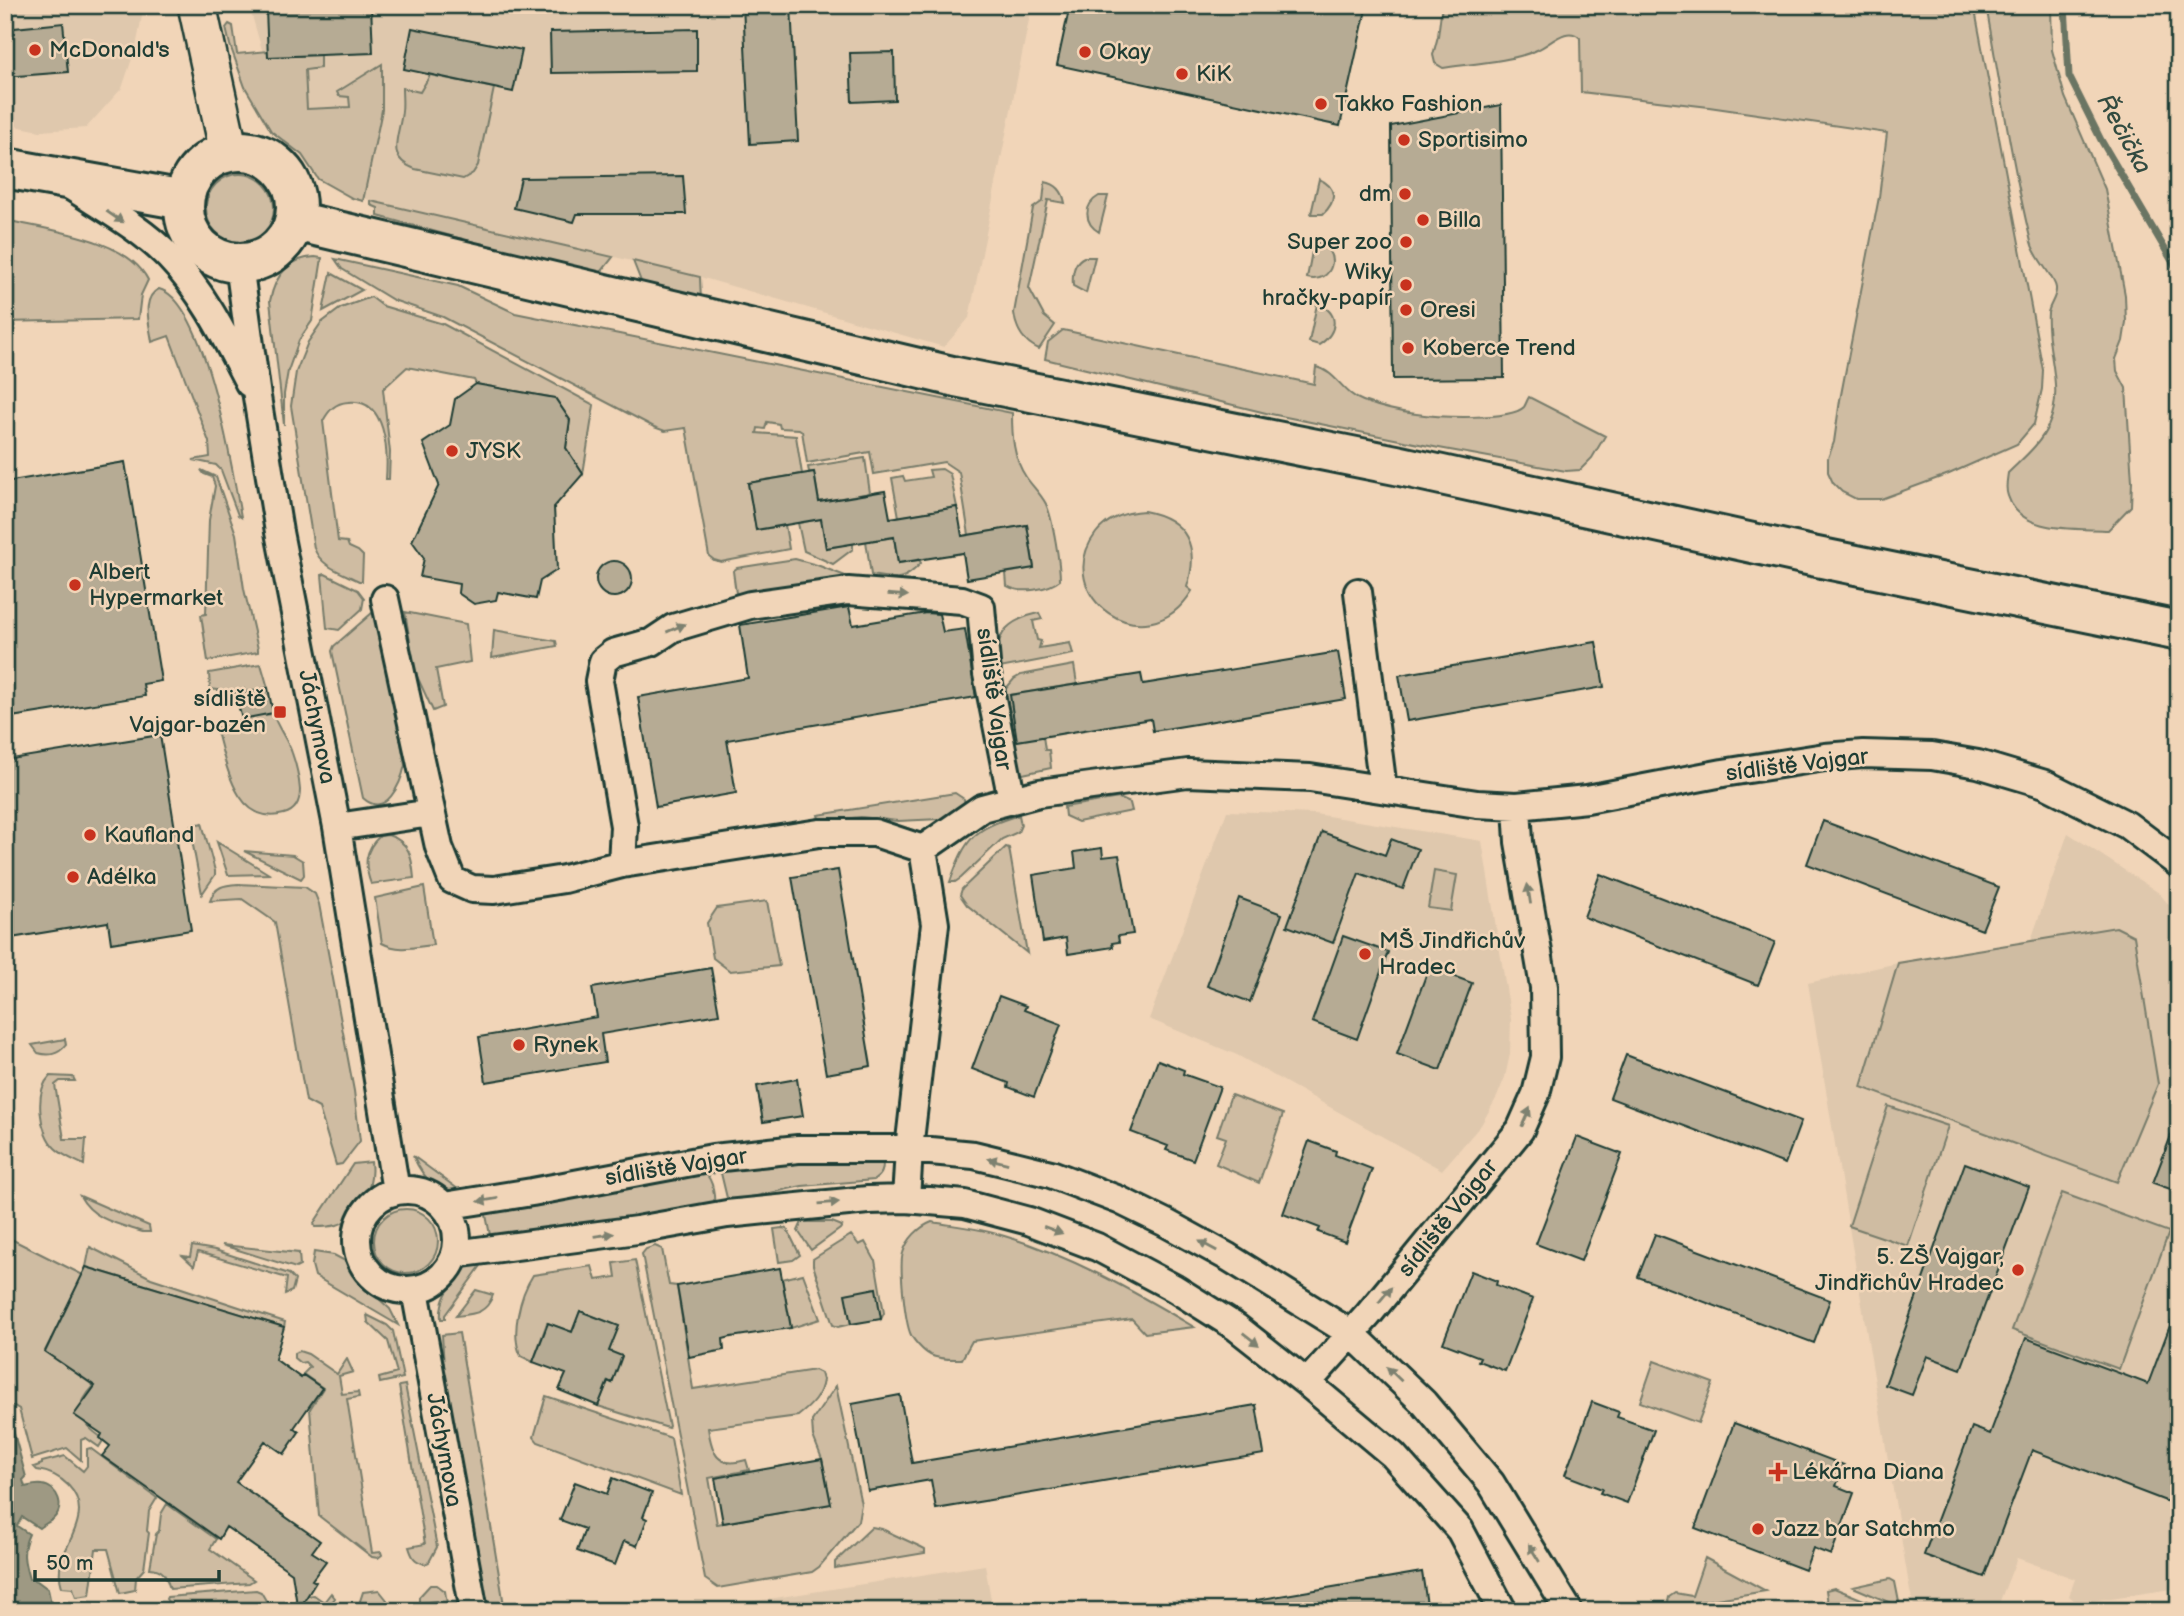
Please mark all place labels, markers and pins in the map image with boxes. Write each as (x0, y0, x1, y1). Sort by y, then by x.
place label: McDonald's (49, 36, 170, 64)
place label: Okay (1099, 38, 1151, 66)
marker: McDonald's (27, 42, 43, 58)
marker: Okay (1077, 44, 1093, 60)
place label: KiK (1196, 60, 1231, 88)
marker: KiK (1174, 66, 1190, 82)
place label: Takko Fashion (1335, 90, 1482, 118)
marker: Takko Fashion (1313, 96, 1329, 112)
place label: Sportisimo (1418, 126, 1528, 154)
marker: Sportisimo (1396, 132, 1412, 148)
place label: dm (1359, 180, 1391, 208)
marker: dm (1397, 186, 1413, 202)
place label: Billa (1437, 206, 1481, 234)
marker: Billa (1415, 212, 1431, 228)
place label: Super zoo (1287, 228, 1392, 256)
marker: Super zoo (1398, 234, 1414, 250)
place label: Wiky hračky-papír (1262, 258, 1393, 312)
marker: Wiky hračky-papír (1398, 277, 1414, 293)
place label: Oresi (1420, 296, 1476, 324)
marker: Oresi (1398, 302, 1414, 318)
place label: Koberce Trend (1422, 334, 1576, 362)
marker: Koberce Trend (1400, 340, 1416, 356)
place label: JYSK (466, 437, 521, 465)
marker: JYSK (444, 443, 460, 459)
place label: Albert Hypermarket (89, 558, 223, 612)
marker: Albert Hypermarket (67, 577, 83, 593)
place label: sídliště Vajgar-bazén (129, 685, 266, 739)
marker: sídliště Vajgar-bazén (272, 704, 288, 720)
place label: Kaufland (104, 821, 194, 849)
marker: Kaufland (82, 827, 98, 843)
place label: Adélka (87, 863, 157, 891)
marker: Adélka (65, 869, 81, 885)
place label: MŠ Jindřichův Hradec (1379, 927, 1526, 981)
marker: MŠ Jindřichův Hradec (1357, 946, 1373, 962)
place label: Rynek (533, 1031, 599, 1059)
marker: Rynek (511, 1037, 527, 1053)
place label: 5. ZŠ Vajgar, Jindřichův Hradec (1815, 1243, 2004, 1297)
marker: 5. ZŠ Vajgar, Jindřichův Hradec (2010, 1262, 2026, 1278)
place label: Lékárna Diana (1792, 1458, 1944, 1486)
marker: Lékárna Diana (1770, 1464, 1786, 1480)
place label: Jazz bar Satchmo (1772, 1515, 1955, 1543)
marker: Jazz bar Satchmo (1750, 1521, 1766, 1537)

